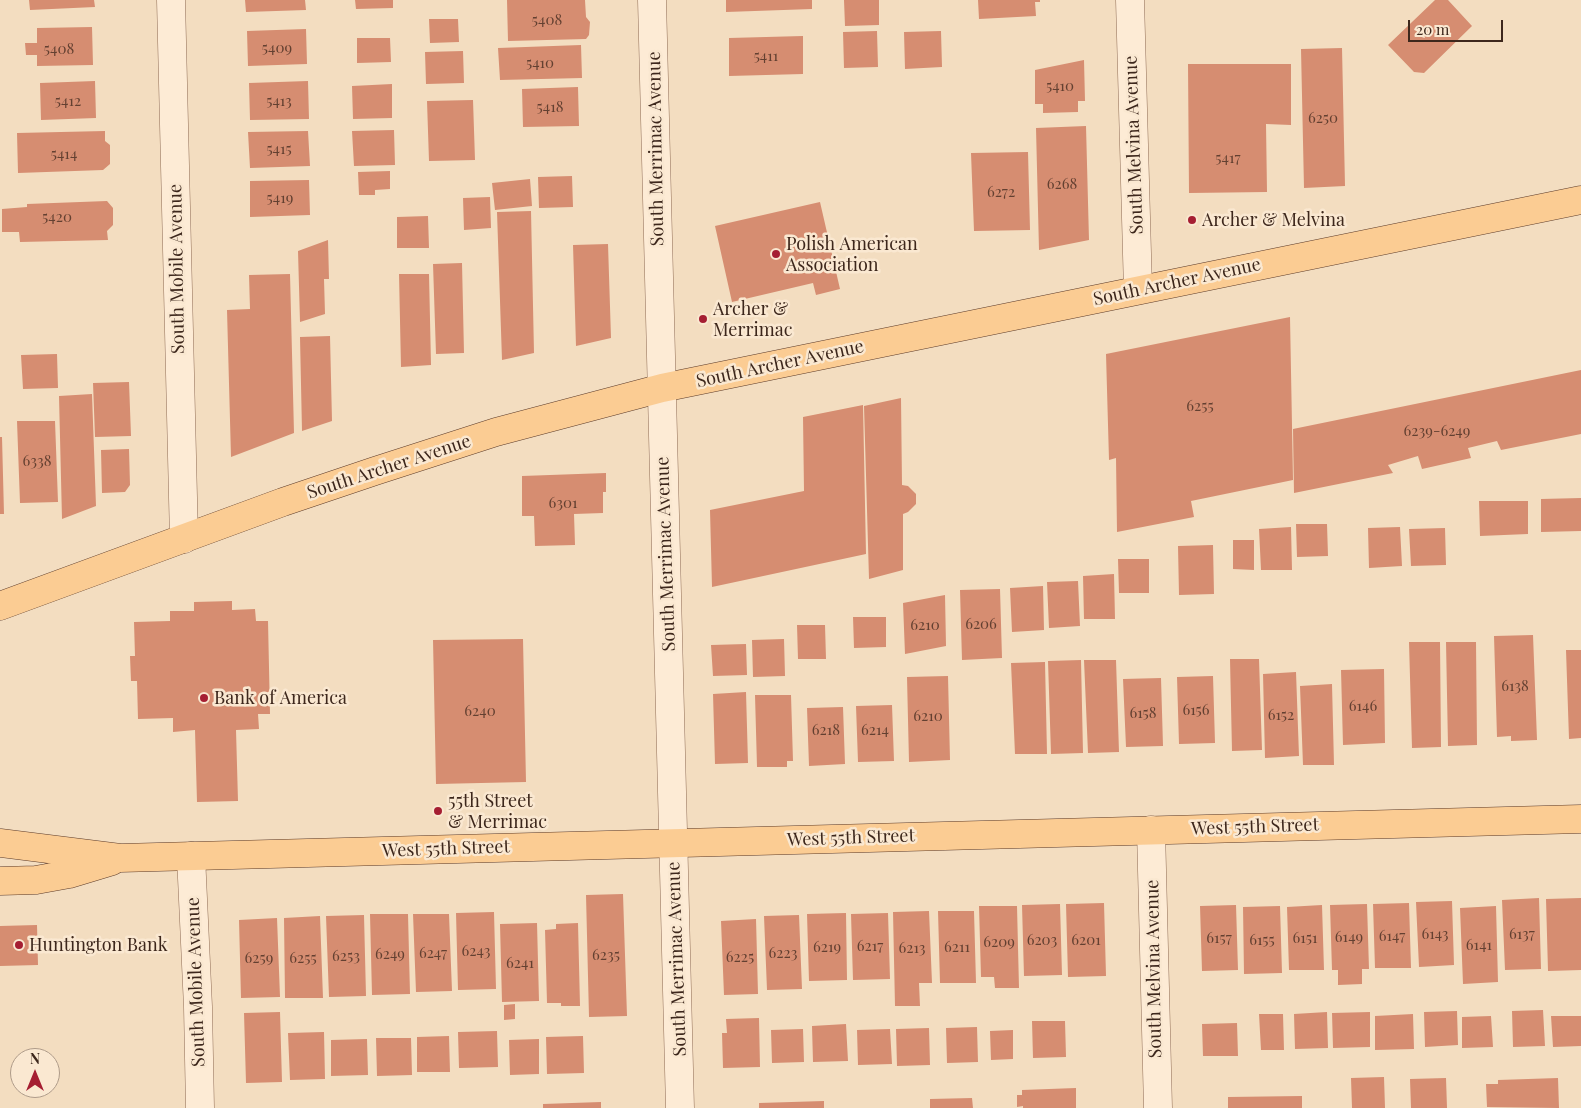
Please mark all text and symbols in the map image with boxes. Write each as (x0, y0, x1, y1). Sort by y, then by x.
scale bar (1411, 10, 1506, 42)
house number: 5408 (532, 11, 562, 29)
text: 20 m (1416, 19, 1449, 39)
house number: 5409 (262, 39, 292, 57)
house number: 5408 (44, 40, 74, 58)
house number: 5411 (754, 47, 778, 65)
street label: South Merrimac Avenue (644, 51, 668, 247)
house number: 5410 (526, 54, 554, 72)
street label: South Melvina Avenue (1120, 55, 1148, 235)
house number: 5410 (1046, 77, 1074, 95)
house number: 5412 (55, 92, 81, 110)
house number: 5413 (266, 92, 292, 110)
house number: 5418 (537, 98, 563, 116)
house number: 6250 (1308, 109, 1338, 127)
house number: 5415 (266, 140, 292, 158)
house number: 5414 (51, 145, 77, 163)
house number: 5417 (1215, 149, 1241, 167)
house number: 6268 (1047, 175, 1077, 193)
house number: 6272 (987, 183, 1015, 201)
street label: South Mobile Avenue (165, 184, 189, 354)
house number: 5419 (267, 189, 293, 207)
house number: 5420 (42, 208, 72, 226)
place label: Archer & Melvina (1202, 209, 1345, 231)
marker: Archer & Melvina (1186, 214, 1198, 226)
place label: Polish American Association (786, 233, 918, 276)
marker: Polish American Association (770, 248, 782, 260)
street label: South Archer Avenue (1091, 254, 1263, 310)
place label: Archer & Merrimac (713, 298, 792, 340)
marker: Archer & Merrimac (697, 313, 709, 325)
street label: South Archer Avenue (694, 336, 866, 392)
house number: 6255 (1186, 397, 1214, 415)
house number: 6239-6249 (1404, 422, 1470, 440)
street label: South Archer Avenue (304, 430, 474, 504)
house number: 6338 (22, 452, 52, 470)
street label: South Merrimac Avenue (652, 456, 680, 652)
house number: 6301 (548, 494, 578, 512)
house number: 6206 (965, 615, 997, 633)
house number: 6210 (910, 616, 940, 634)
house number: 6138 (1501, 677, 1529, 695)
place label: Bank of America (214, 687, 347, 709)
marker: Bank of America (198, 692, 210, 704)
house number: 6146 (1349, 697, 1377, 715)
house number: 6156 (1182, 701, 1210, 719)
house number: 6240 (464, 702, 496, 720)
house number: 6158 (1129, 704, 1157, 722)
house number: 6152 (1268, 706, 1294, 724)
house number: 6210 (913, 707, 943, 725)
house number: 6218 (812, 721, 840, 739)
house number: 6214 (861, 721, 889, 739)
place label: 55th Street & Merrimac (448, 790, 547, 832)
marker: 55th Street & Merrimac (432, 805, 444, 817)
street label: West 55th Street (1191, 814, 1319, 840)
street label: West 55th Street (787, 825, 915, 851)
street label: West 55th Street (382, 836, 510, 862)
street label: South Merrimac Avenue (663, 861, 691, 1057)
street label: South Melvina Avenue (1142, 879, 1166, 1059)
street label: South Mobile Avenue (182, 897, 210, 1067)
house number: 6143 (1421, 925, 1449, 943)
house number: 6137 (1509, 925, 1535, 943)
house number: 6147 (1379, 927, 1405, 945)
house number: 6149 (1335, 928, 1363, 946)
house number: 6157 (1206, 929, 1232, 947)
house number: 6151 (1293, 929, 1317, 947)
house number: 6203 (1027, 931, 1057, 949)
house number: 6201 (1071, 931, 1101, 949)
house number: 6155 (1249, 931, 1275, 949)
house number: 6209 (983, 933, 1015, 951)
place label: Huntington Bank (29, 934, 168, 956)
house number: 6141 (1466, 936, 1492, 954)
house number: 6217 (857, 937, 883, 955)
house number: 6219 (813, 938, 841, 956)
house number: 6211 (944, 938, 970, 956)
marker: Huntington Bank (13, 939, 25, 951)
house number: 6213 (899, 939, 925, 957)
house number: 6243 (462, 942, 490, 960)
house number: 6247 (419, 944, 447, 962)
house number: 6223 (769, 944, 797, 962)
house number: 6249 (375, 945, 405, 963)
house number: 6235 (592, 946, 620, 964)
house number: 6253 (332, 947, 360, 965)
house number: 6225 (726, 948, 754, 966)
house number: 6259 (245, 949, 273, 967)
house number: 6255 (289, 949, 317, 967)
house number: 6241 (506, 954, 534, 972)
north arrow (10, 1048, 60, 1098)
text: N (30, 1049, 40, 1068)

